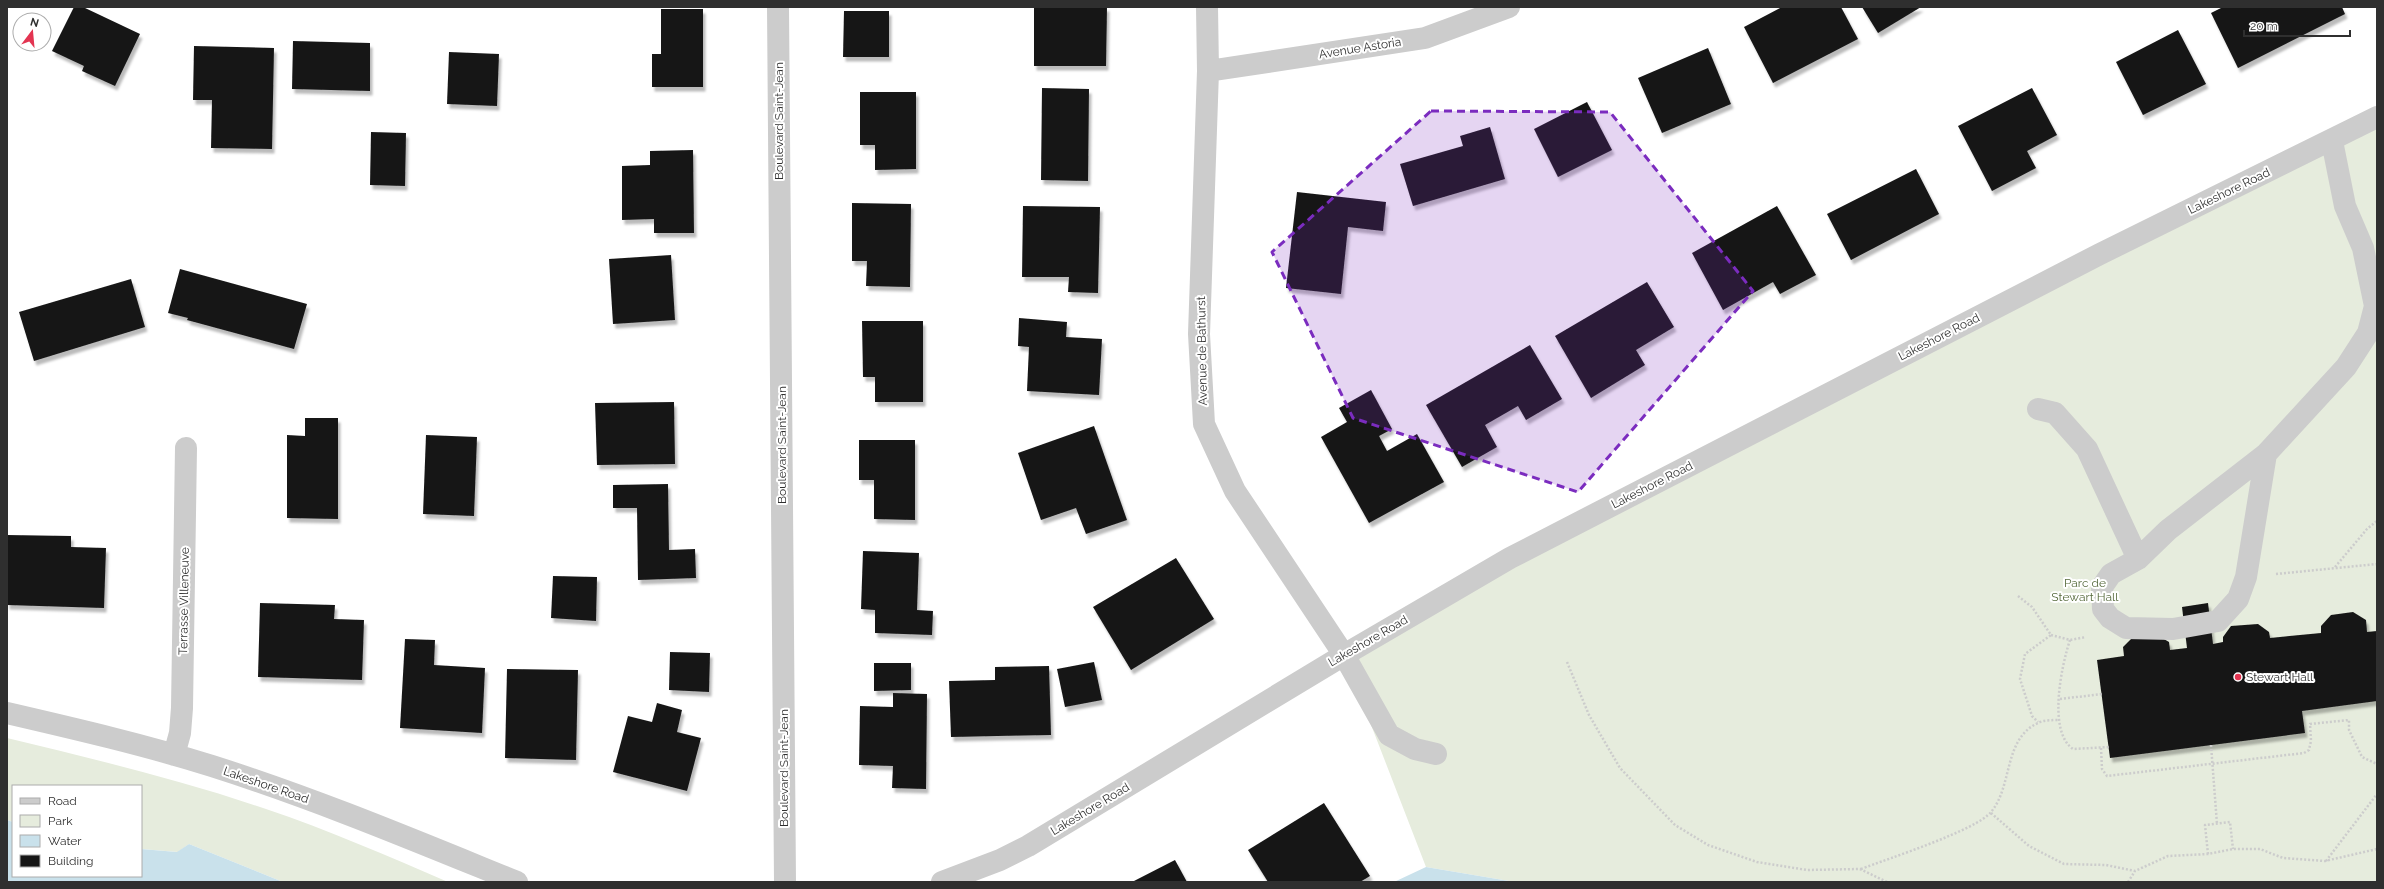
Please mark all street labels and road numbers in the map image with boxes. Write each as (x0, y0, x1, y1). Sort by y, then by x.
street label: Avenue Astoria (1318, 35, 1402, 61)
street label: Boulevard Saint-Jean (772, 62, 786, 180)
street label: Lakeshore Road (2186, 165, 2272, 217)
street label: Avenue de Bathurst (1194, 296, 1210, 406)
street label: Lakeshore Road (1896, 310, 1982, 364)
street label: Boulevard Saint-Jean (775, 386, 789, 504)
street label: Lakeshore Road (1609, 458, 1695, 512)
street label: Terrasse Villeneuve (176, 547, 192, 655)
street label: Lakeshore Road (1326, 613, 1410, 669)
street label: Boulevard Saint-Jean (777, 709, 791, 827)
street label: Lakeshore Road (221, 764, 311, 806)
street label: Lakeshore Road (1048, 780, 1132, 838)

